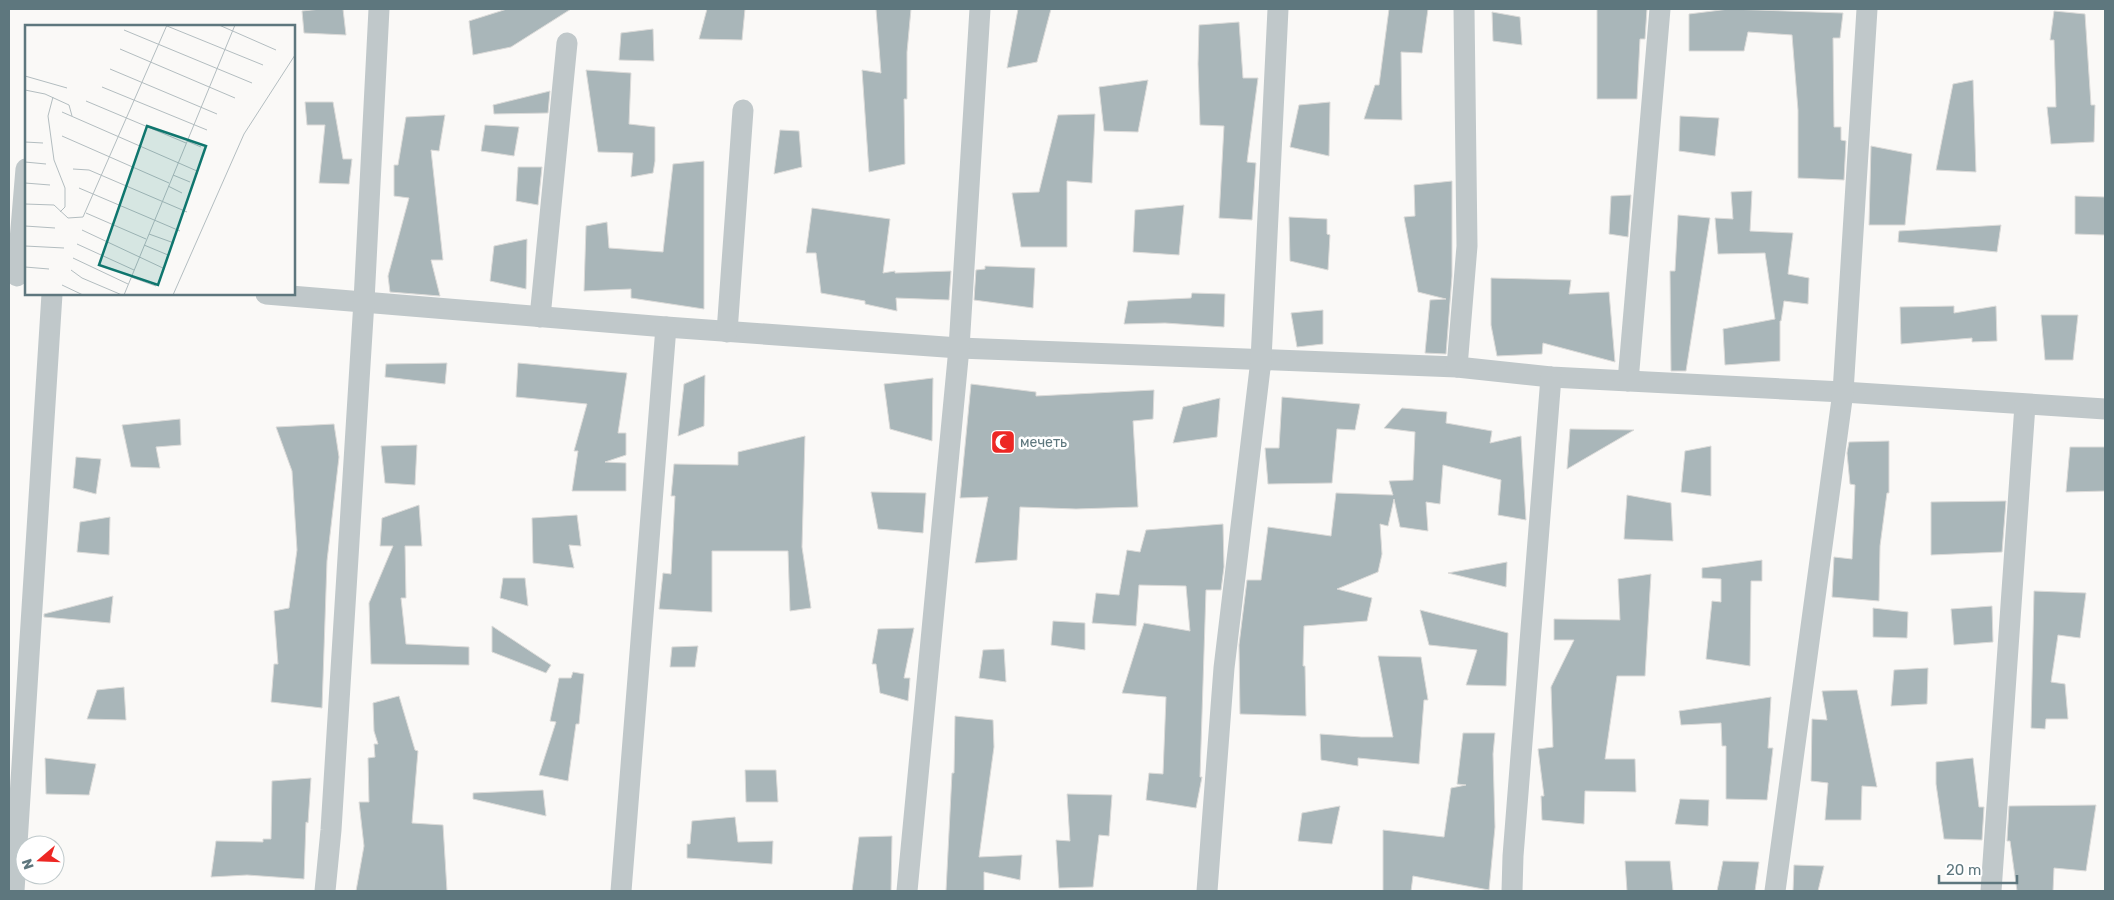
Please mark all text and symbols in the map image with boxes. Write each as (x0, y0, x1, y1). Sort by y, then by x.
inset map (25, 25, 295, 295)
mosque icon: мечеть (990, 429, 1016, 455)
place label: мечеть (1020, 434, 1067, 451)
north arrow (15, 835, 65, 885)
scale bar (1939, 852, 2016, 884)
text: N (19, 857, 38, 872)
text: 20 m (1946, 861, 1981, 879)

